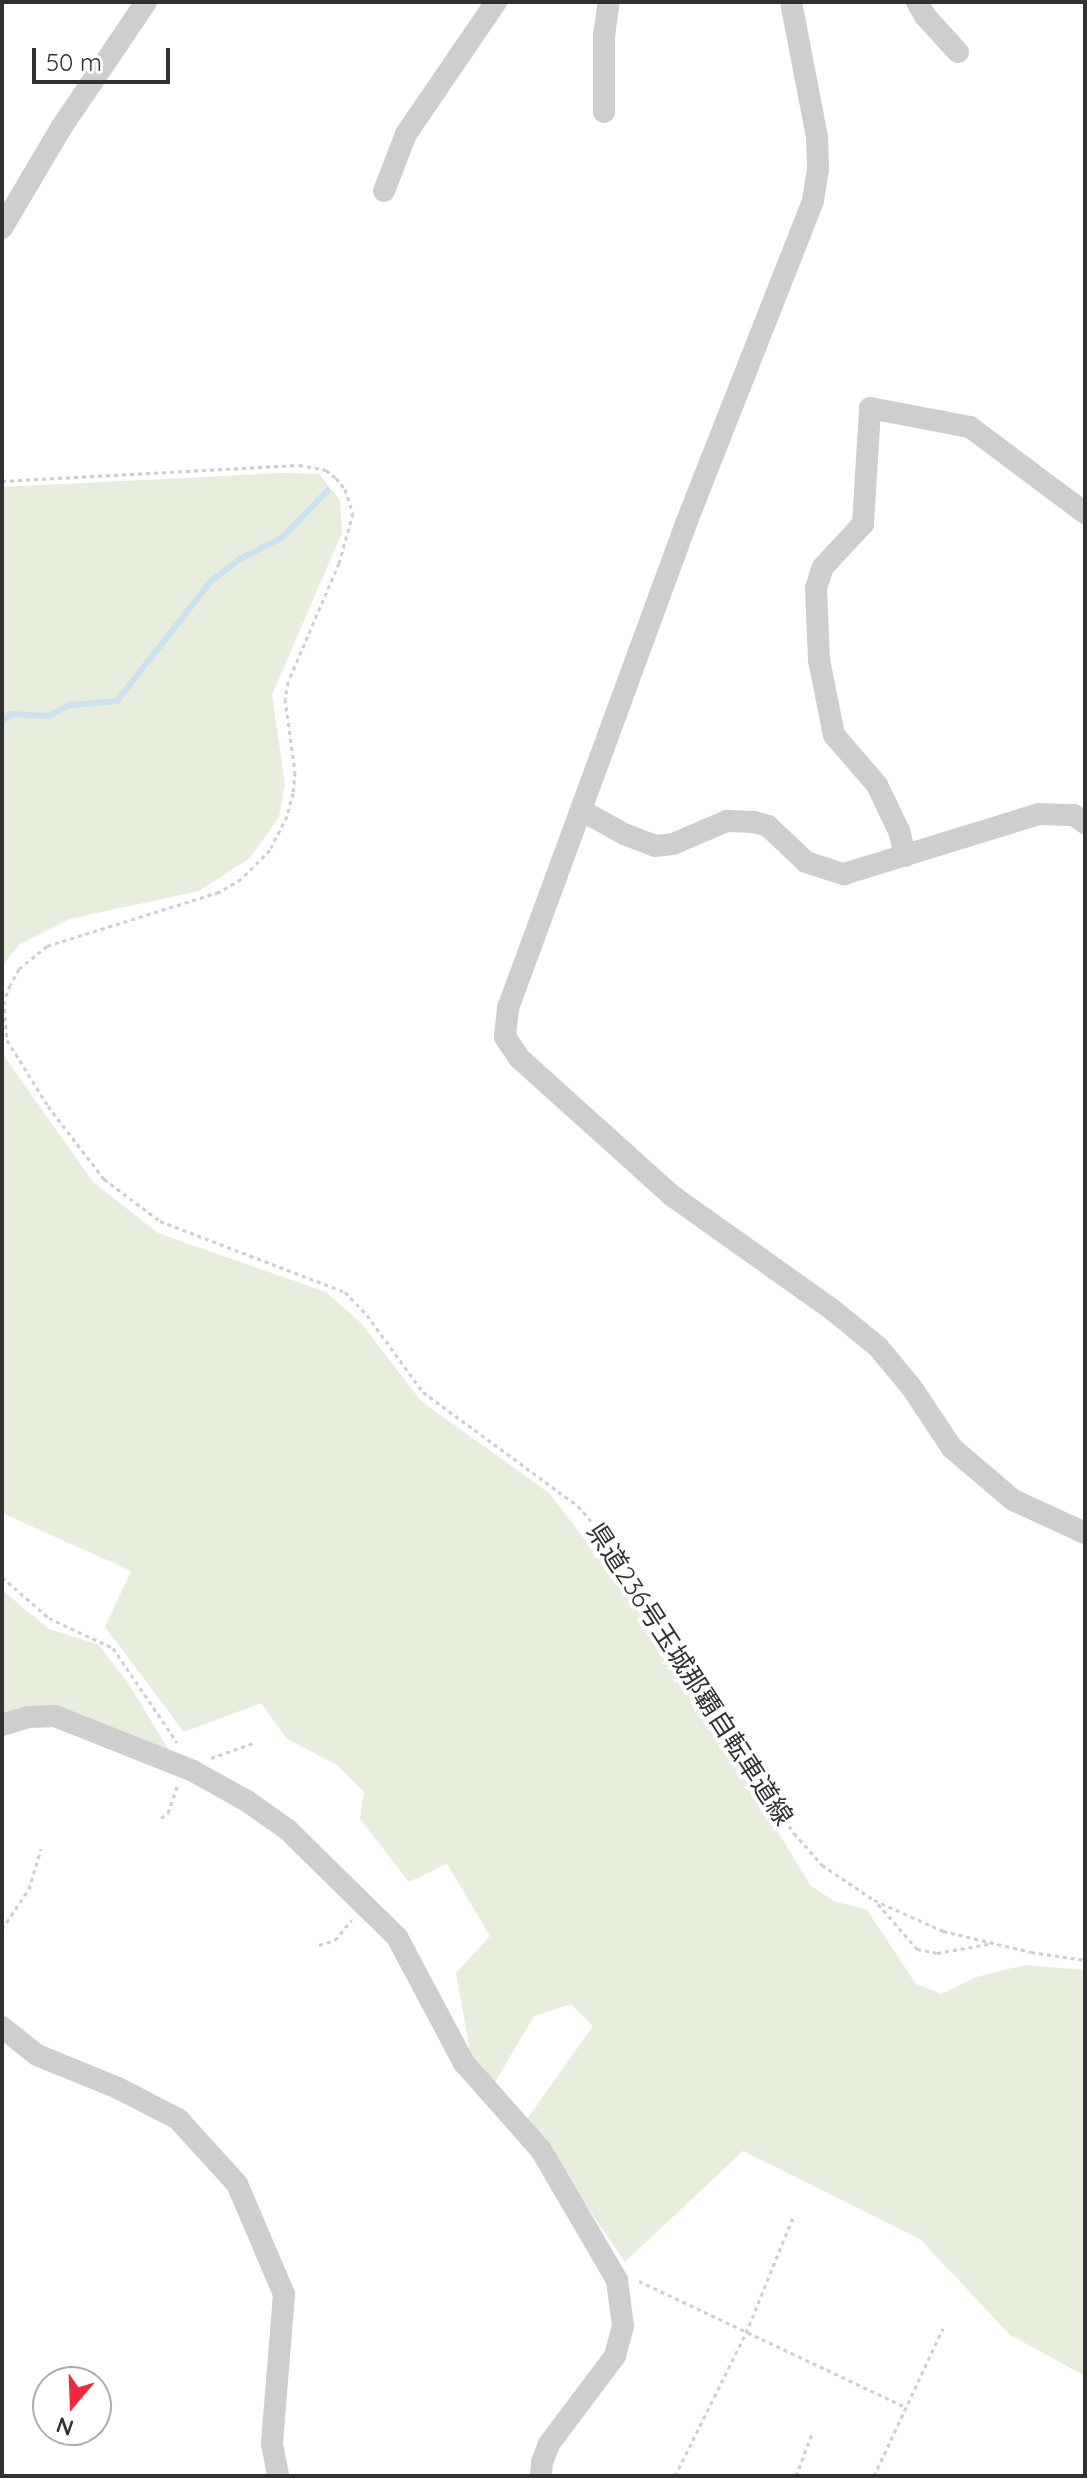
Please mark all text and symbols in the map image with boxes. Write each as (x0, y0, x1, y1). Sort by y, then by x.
scale bar (36, 32, 174, 82)
text: 50 m (46, 47, 102, 77)
street label: 県道236号玉城那覇自転車道線 (581, 1517, 799, 1831)
north arrow (32, 2366, 112, 2446)
text: N (53, 2411, 77, 2443)

